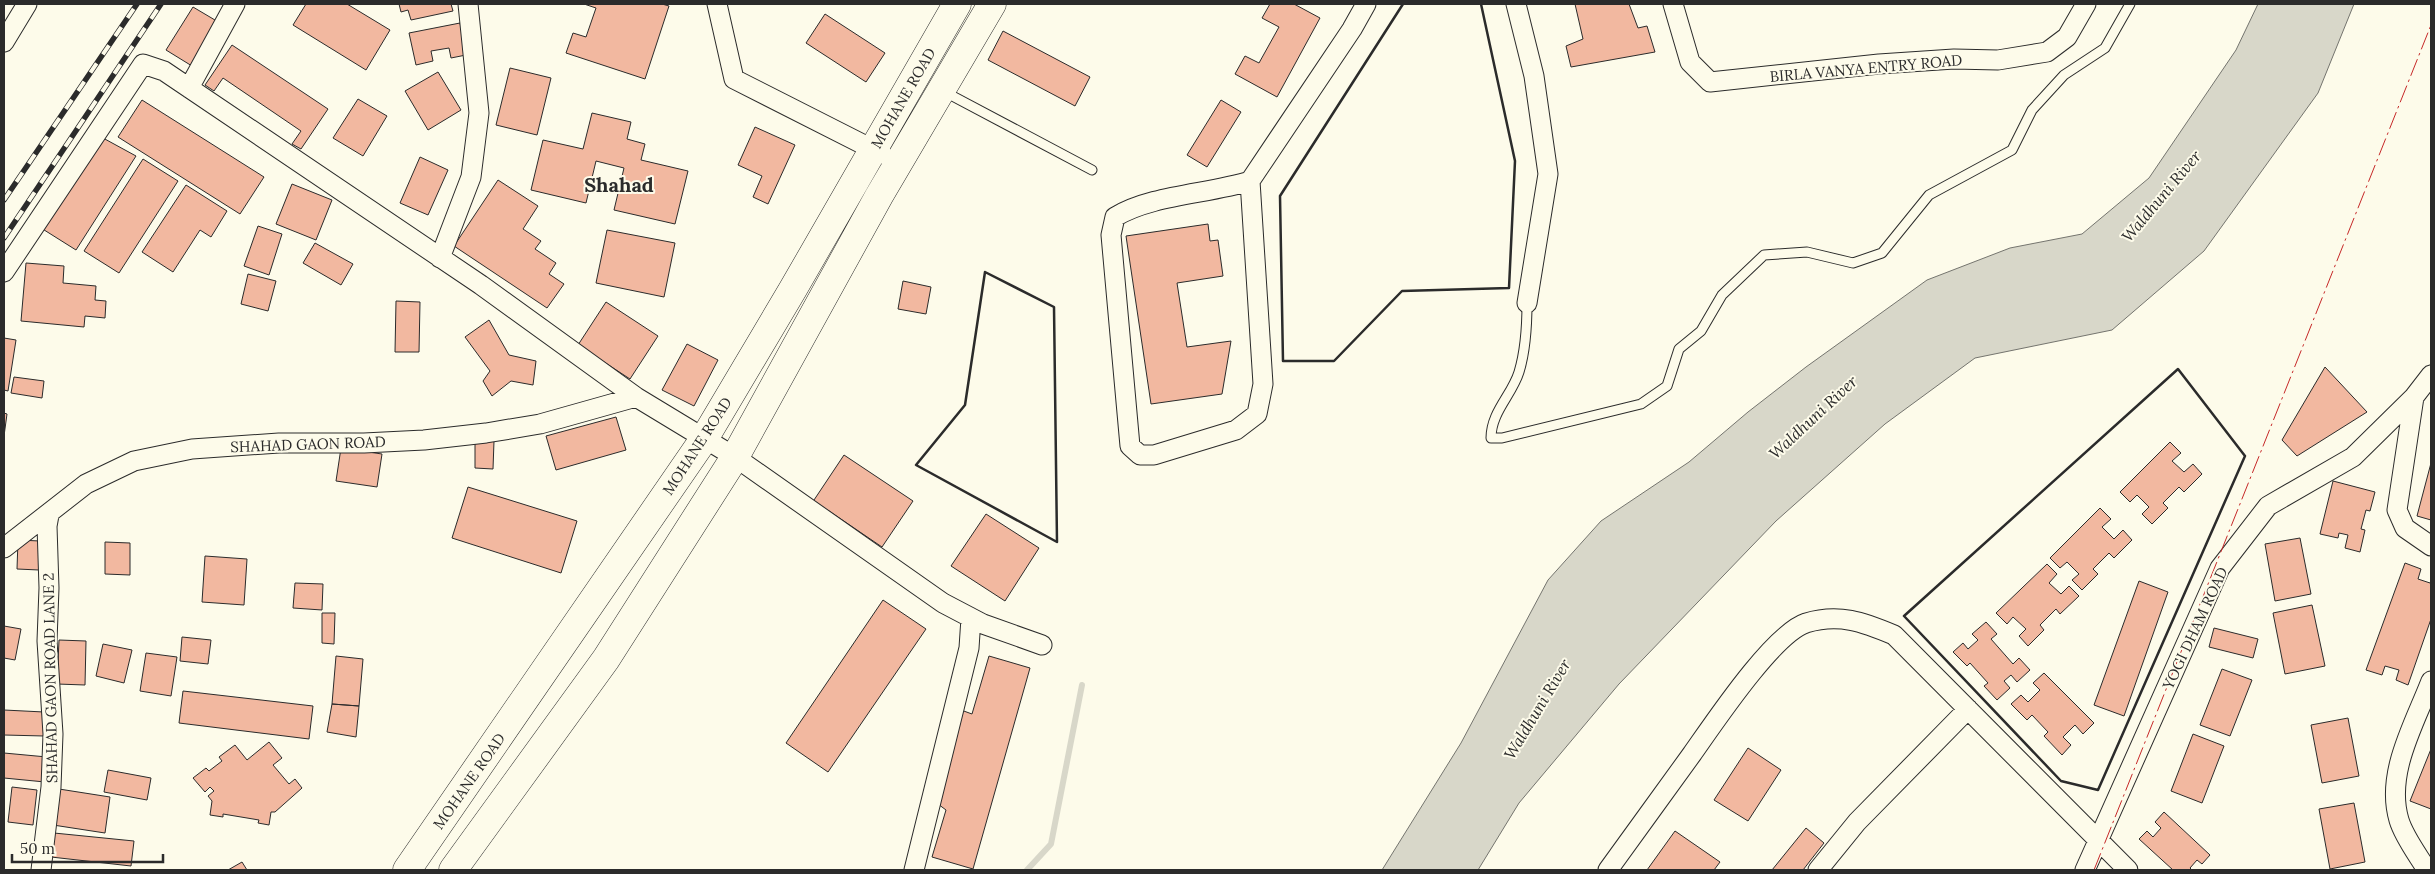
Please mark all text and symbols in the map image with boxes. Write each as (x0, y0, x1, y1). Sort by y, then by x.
street label: MOHANE ROAD (867, 44, 939, 152)
street label: BIRLA VANYA ENTRY ROAD (1769, 50, 1963, 86)
water label: Waldhuni River (2117, 146, 2206, 246)
district label: Shahad (584, 172, 654, 197)
water label: Waldhuni River (1765, 371, 1862, 463)
street label: MOHANE ROAD (658, 393, 736, 499)
street label: SHAHAD GAON ROAD (230, 432, 386, 456)
street label: YOGI DHAM ROAD (2158, 564, 2232, 693)
street label: SHAHAD GAON ROAD LANE 2 (39, 573, 61, 783)
water label: Waldhuni River (1499, 655, 1575, 763)
street label: MOHANE ROAD (429, 729, 509, 833)
scale bar (12, 832, 164, 864)
text: 50 m (20, 839, 55, 858)

